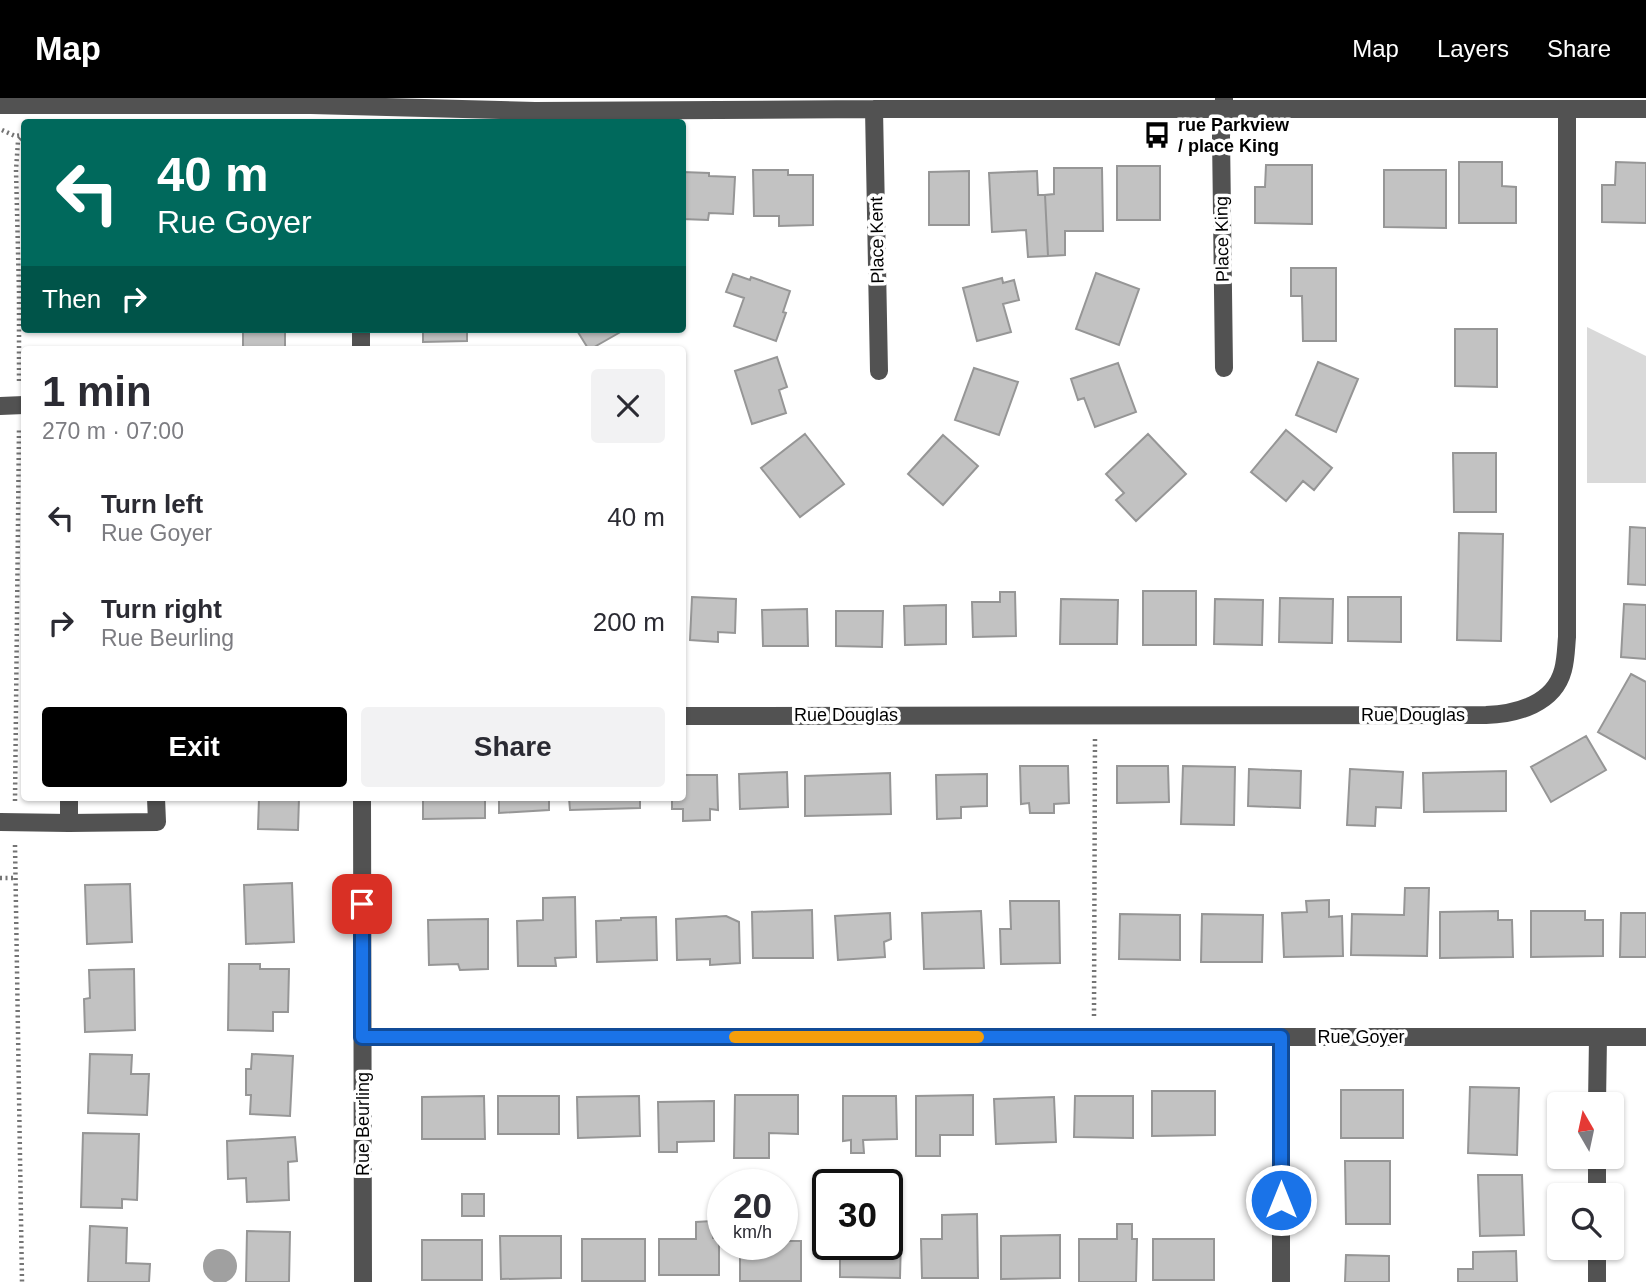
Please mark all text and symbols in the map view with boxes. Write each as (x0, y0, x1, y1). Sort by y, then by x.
text: Map (35, 30, 101, 67)
text: Map (1352, 35, 1399, 62)
text: Layers (1437, 35, 1509, 62)
text: Share (1547, 35, 1611, 62)
place label: rue Parkview / place King (1178, 115, 1290, 156)
bus stop icon: rue Parkview / place King (1142, 120, 1172, 150)
icon: left (42, 147, 133, 238)
text: 40 m (157, 147, 269, 201)
street label: Place Kent (866, 196, 888, 284)
street label: Place King (1211, 196, 1233, 282)
text: Rue Goyer (157, 204, 312, 240)
icon: right (115, 280, 153, 318)
text: Then (42, 284, 101, 314)
text: 1 min (42, 368, 152, 415)
button: close (591, 369, 665, 443)
text: 270 m · 07:00 (42, 418, 184, 444)
text: Turn left (101, 489, 203, 519)
icon: left (42, 499, 80, 537)
text: 40 m (607, 502, 665, 532)
text: Rue Goyer (101, 520, 212, 546)
text: Turn right (101, 594, 222, 624)
icon: right (42, 604, 80, 642)
text: 200 m (593, 607, 665, 637)
text: Rue Beurling (101, 625, 234, 651)
street label: Rue Douglas (794, 705, 898, 725)
street label: Rue Douglas (1361, 705, 1465, 725)
button: Exit (42, 707, 347, 787)
button: Share (361, 707, 665, 787)
pin (332, 874, 392, 934)
icon: arrive (343, 885, 381, 923)
street label: Rue Goyer (1317, 1027, 1405, 1047)
street label: Rue Beurling (353, 1072, 373, 1176)
north arrow (1547, 1092, 1624, 1169)
map controls (1547, 1092, 1624, 1260)
position arrow (1244, 1163, 1318, 1237)
speed limit sign: 30 (812, 1169, 903, 1260)
button: search (1547, 1183, 1624, 1260)
text: 20 (733, 1186, 772, 1225)
text: km/h (733, 1222, 772, 1242)

